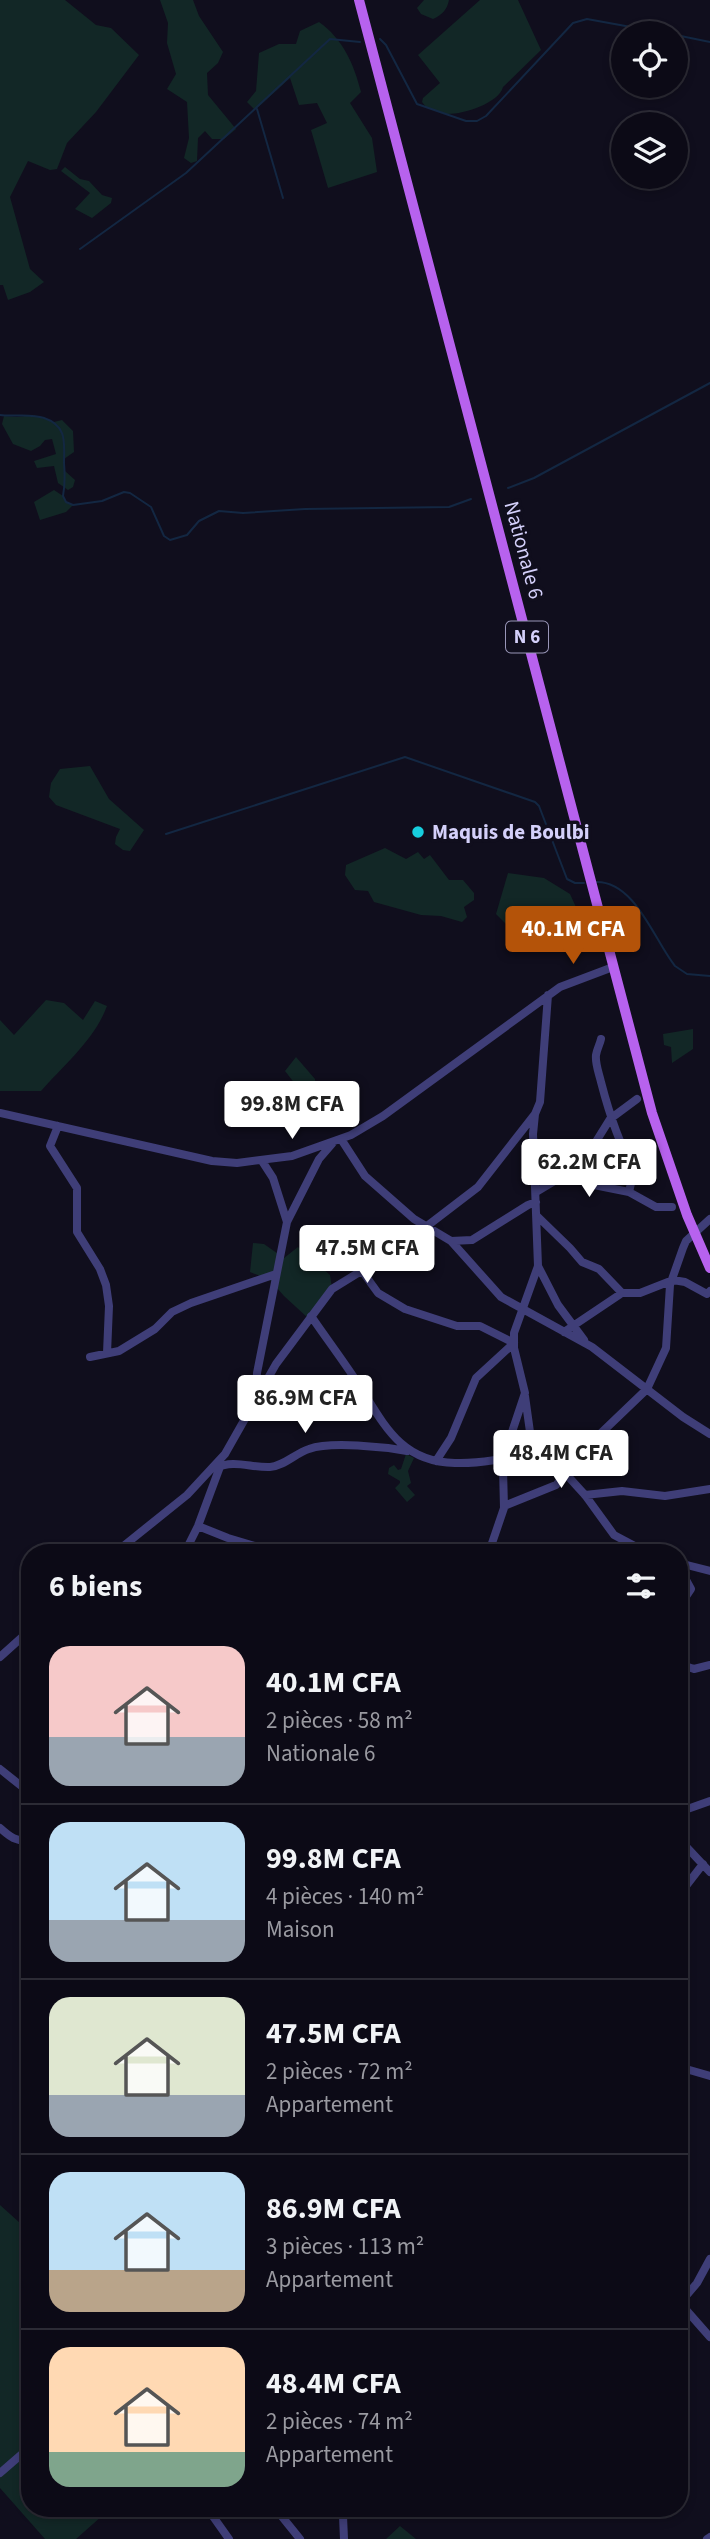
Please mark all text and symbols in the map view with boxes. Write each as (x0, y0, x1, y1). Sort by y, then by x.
map controls (611, 21, 688, 189)
button: locate (611, 21, 688, 98)
button: layers (611, 112, 688, 189)
street label: Nationale 6 (497, 498, 551, 602)
road number: N 6 (506, 622, 548, 652)
place label: Maquis de Boulbi (432, 817, 590, 847)
marker: Maquis de Boulbi (410, 824, 426, 840)
pin: 40.1M CFA (493, 906, 653, 966)
text: 40.1M CFA (521, 912, 625, 945)
pin: 99.8M CFA (212, 1082, 372, 1141)
text: 99.8M CFA (240, 1087, 344, 1120)
pin: 62.2M CFA (509, 1140, 669, 1199)
text: 62.2M CFA (537, 1145, 641, 1178)
pin: 47.5M CFA (287, 1226, 447, 1285)
text: 47.5M CFA (315, 1231, 419, 1264)
pin: 86.9M CFA (225, 1376, 385, 1435)
text: 86.9M CFA (253, 1381, 357, 1414)
pin: 48.4M CFA (481, 1430, 641, 1490)
text: 48.4M CFA (509, 1436, 613, 1469)
text: 6 biens (49, 1565, 142, 1608)
icon: filters (622, 1567, 660, 1605)
text: 40.1M CFA (266, 1661, 401, 1704)
icon: home (105, 1674, 189, 1758)
text: 2 pièces · 58 m² (266, 1704, 413, 1737)
text: Nationale 6 (266, 1737, 376, 1770)
text: 99.8M CFA (266, 1837, 401, 1880)
icon: home (105, 1850, 189, 1934)
text: 4 pièces · 140 m² (266, 1880, 424, 1913)
text: Maison (266, 1913, 335, 1946)
text: 47.5M CFA (266, 2012, 401, 2055)
icon: home (105, 2025, 189, 2109)
text: 2 pièces · 72 m² (266, 2055, 413, 2088)
text: Appartement (266, 2088, 393, 2121)
text: 86.9M CFA (266, 2187, 401, 2230)
icon: home (105, 2200, 189, 2284)
text: 3 pièces · 113 m² (266, 2230, 424, 2263)
text: Appartement (266, 2263, 393, 2296)
text: 48.4M CFA (266, 2362, 401, 2405)
icon: home (105, 2375, 189, 2459)
text: 2 pièces · 74 m² (266, 2405, 413, 2438)
text: Appartement (266, 2438, 393, 2471)

